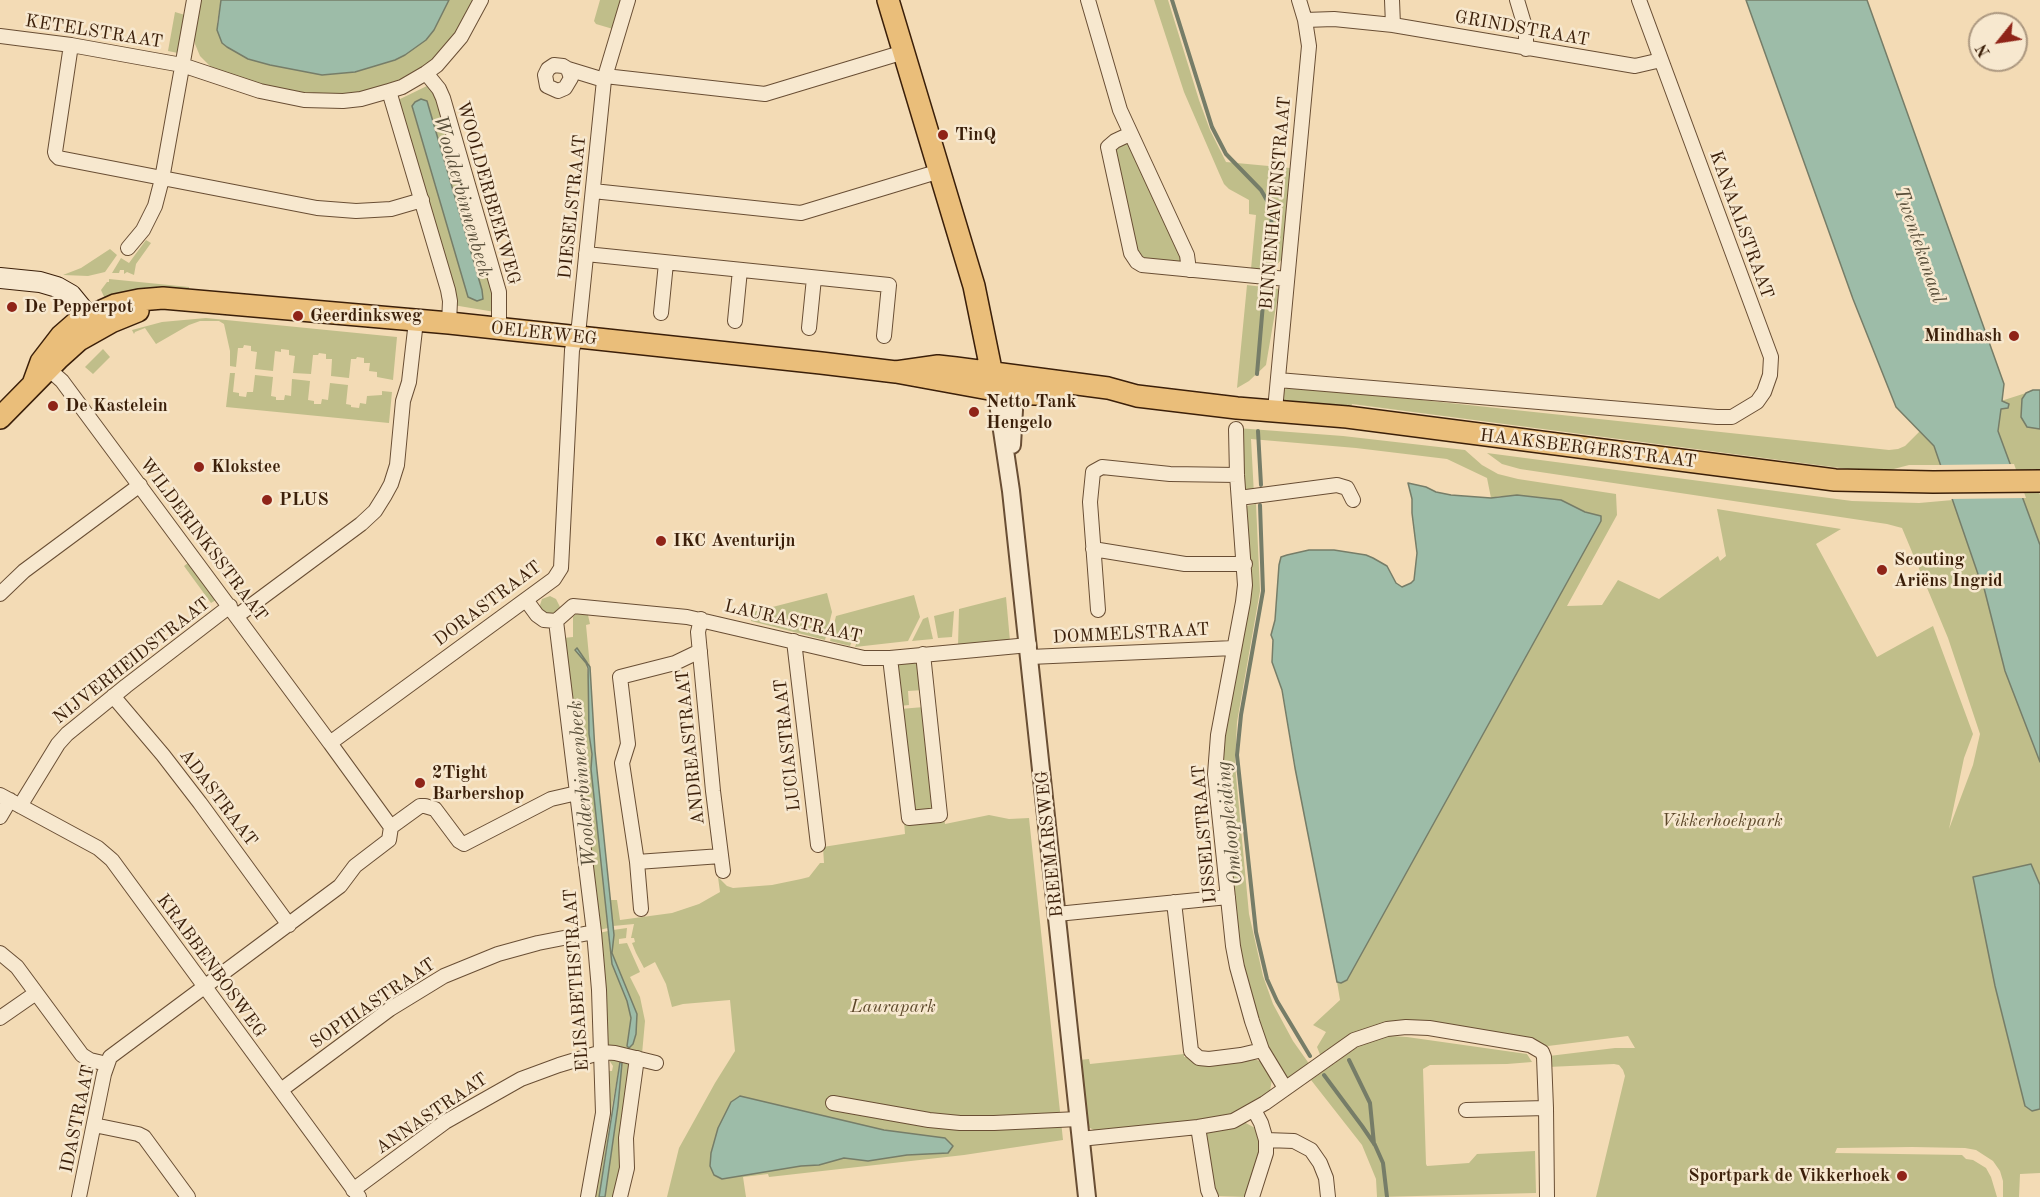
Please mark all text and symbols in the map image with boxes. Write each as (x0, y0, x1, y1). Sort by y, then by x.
street label: GRINDSTRAAT (1453, 7, 1591, 51)
street label: KETELSTRAAT (24, 10, 164, 54)
north arrow (1968, 12, 2028, 72)
text: N (1974, 41, 1994, 59)
street label: BINNENHAVENSTRAAT (1256, 95, 1296, 311)
street label: WOOLDERBEEKWEG (451, 99, 525, 287)
water label: Woolderbinnenbeek (427, 112, 497, 280)
place label: TinQ (955, 124, 996, 146)
marker: TinQ (936, 128, 950, 142)
street label: DIESELSTRAAT (555, 134, 591, 280)
street label: KANAALSTRAAT (1704, 148, 1778, 302)
water label: Twentekanaal (1888, 184, 1950, 306)
place label: De Pepperpot (24, 296, 133, 318)
marker: De Pepperpot (5, 300, 19, 314)
place label: Geerdinksweg (310, 305, 422, 327)
marker: Geerdinksweg (291, 309, 305, 323)
street label: OELERWEG (490, 318, 598, 350)
place label: Mindhash (1924, 325, 2002, 347)
marker: Mindhash (2007, 329, 2021, 343)
place label: Netto Tank Hengelo (986, 391, 1077, 434)
place label: De Kastelein (65, 395, 168, 417)
marker: De Kastelein (46, 399, 60, 413)
marker: Netto Tank Hengelo (967, 405, 981, 419)
street label: HAAKSBERGERSTRAAT (1478, 425, 1698, 473)
street label: WILDERINKSSTRAAT (134, 454, 272, 626)
place label: Klokstee (211, 456, 281, 478)
marker: Klokstee (192, 460, 206, 474)
place label: PLUS (279, 489, 329, 511)
marker: PLUS (260, 493, 274, 507)
place label: IKC Aventurijn (673, 530, 795, 552)
marker: IKC Aventurijn (654, 534, 668, 548)
place label: Scouting Ariëns Ingrid (1894, 549, 2003, 592)
street label: DORASTRAAT (430, 557, 546, 651)
marker: Scouting Ariëns Ingrid (1875, 563, 1889, 577)
street label: NIJVERHEIDSTRAAT (49, 593, 215, 729)
street label: LAURASTRAAT (722, 596, 864, 648)
street label: DOMMELSTRAAT (1052, 619, 1210, 649)
street label: ANDREASTRAAT (672, 668, 710, 826)
street label: LUCIASTRAAT (770, 678, 806, 812)
water label: Woolderbinnenbeek (564, 699, 602, 869)
street label: ADASTRAAT (174, 745, 262, 851)
water label: Omloopleiding (1212, 760, 1248, 886)
place label: 2Tight Barbershop (432, 762, 524, 804)
street label: IJSSELSTRAAT (1188, 764, 1222, 904)
street label: BREEMARSWEG (1032, 769, 1068, 919)
marker: 2Tight Barbershop (413, 776, 427, 790)
park label: Vikkerhoekpark (1661, 810, 1783, 832)
street label: ELISABETHSTRAAT (560, 888, 594, 1072)
street label: KRABBENBOSWEG (152, 890, 270, 1042)
street label: SOPHIASTRAAT (306, 954, 440, 1054)
park label: Laurapark (850, 996, 936, 1018)
street label: IDASTRAAT (56, 1063, 100, 1175)
street label: ANNASTRAAT (372, 1069, 492, 1159)
place label: Sportpark de Vikkerhoek (1688, 1165, 1890, 1187)
marker: Sportpark de Vikkerhoek (1895, 1169, 1909, 1183)

